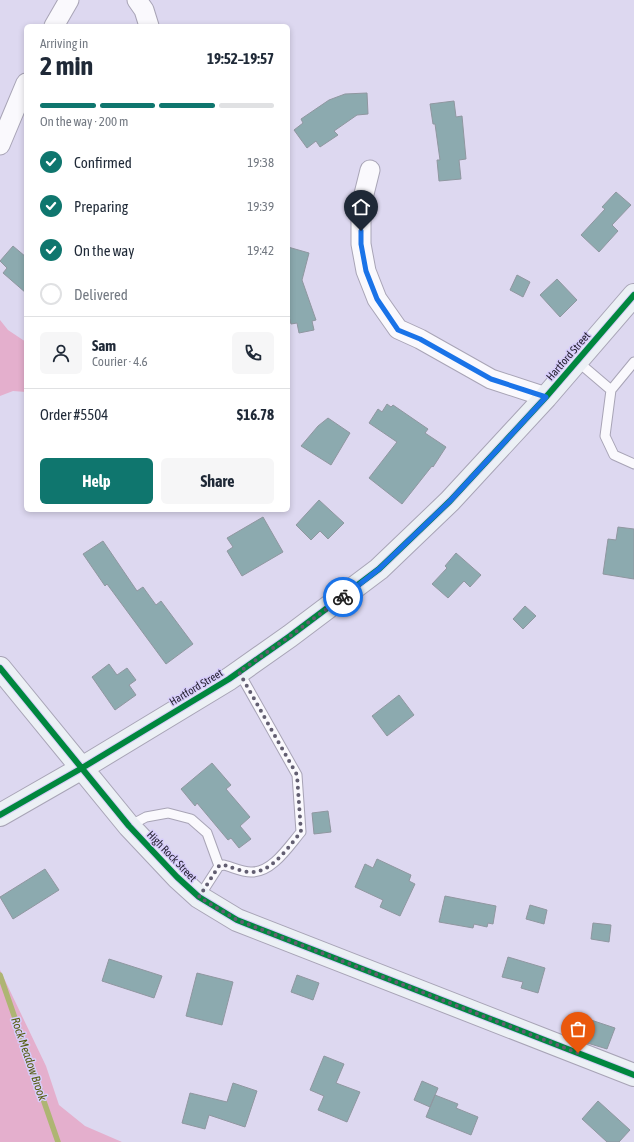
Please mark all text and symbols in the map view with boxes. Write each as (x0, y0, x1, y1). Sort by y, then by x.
text: Arriving in (40, 36, 88, 51)
text: 19:52–19:57 (207, 50, 274, 67)
text: 2 min (40, 51, 93, 81)
text: On the way · 200 m (40, 114, 128, 129)
icon: check (40, 151, 62, 173)
text: Confirmed (74, 154, 132, 171)
text: 19:38 (247, 155, 274, 170)
pin (344, 190, 378, 231)
icon: check (40, 195, 62, 217)
icon: home (350, 196, 372, 218)
text: Preparing (74, 198, 128, 215)
text: 19:39 (247, 199, 274, 214)
icon: check (40, 239, 62, 261)
text: On the way (74, 242, 135, 259)
text: 19:42 (247, 243, 274, 258)
text: Delivered (74, 286, 128, 303)
street label: Hartford Street (544, 329, 592, 383)
button: person (40, 332, 82, 374)
button: phone (232, 332, 274, 374)
text: Sam (92, 337, 116, 354)
text: Courier · 4.6 (92, 354, 148, 369)
text: Order #5504 (40, 406, 108, 423)
text: $16.78 (237, 406, 274, 423)
button: Help (40, 458, 153, 504)
button: Share (161, 458, 274, 504)
courier (323, 577, 363, 617)
icon: bike (332, 586, 354, 608)
street label: Hartford Street (167, 666, 225, 708)
street label: High Rock Street (145, 828, 199, 884)
pin (561, 1012, 595, 1053)
water label: Rock Meadow Brook (8, 1015, 50, 1103)
icon: bag (567, 1018, 589, 1040)

